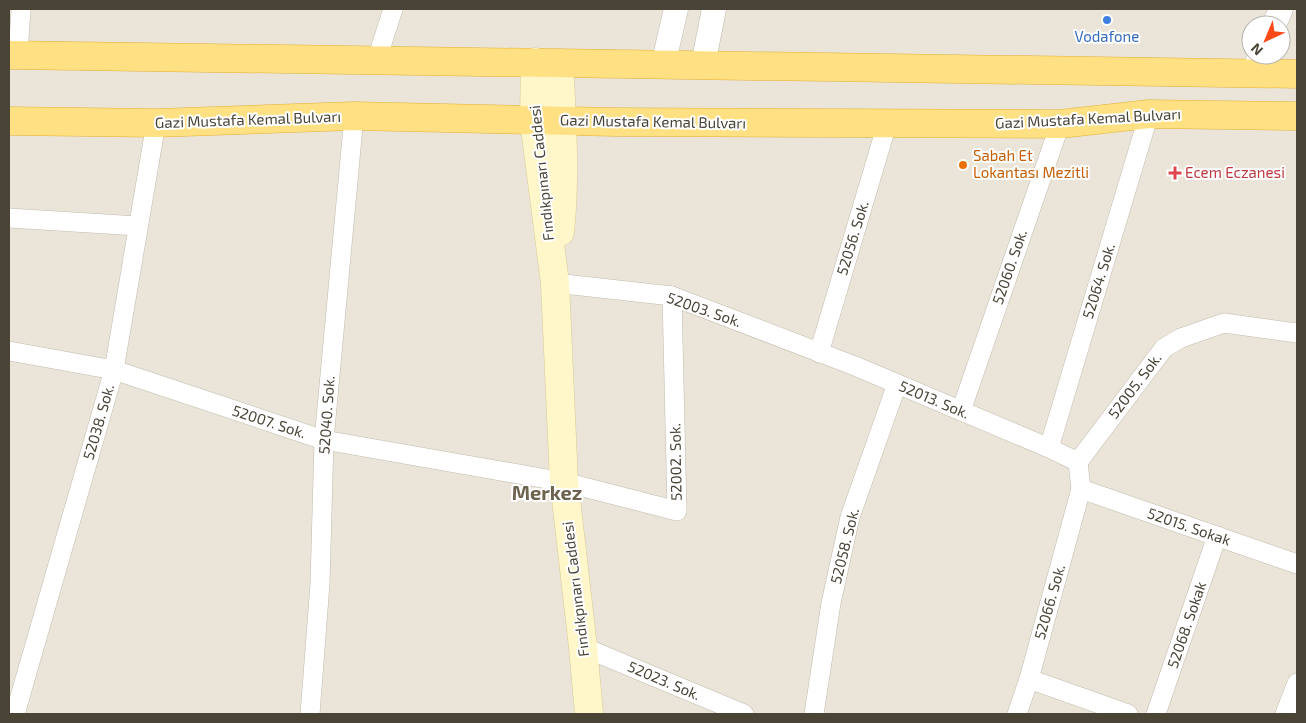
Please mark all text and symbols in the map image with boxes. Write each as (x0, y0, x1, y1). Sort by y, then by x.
marker: Vodafone (1101, 14, 1113, 26)
north arrow (1241, 15, 1291, 65)
place label: Vodafone (1075, 27, 1139, 45)
text: N (1247, 40, 1266, 59)
street label: Fındıkpınarı Caddesi (525, 104, 557, 242)
street label: Gazi Mustafa Kemal Bulvarı (994, 104, 1181, 132)
street label: Gazi Mustafa Kemal Bulvarı (155, 107, 341, 131)
street label: Gazi Mustafa Kemal Bulvarı (560, 110, 746, 132)
place label: Sabah Et Lokantası Mezitli (973, 146, 1089, 181)
marker: Sabah Et Lokantası Mezitli (957, 159, 969, 171)
place label: Ecem Eczanesi (1185, 163, 1285, 181)
marker: Ecem Eczanesi (1169, 167, 1181, 179)
street label: 52056. Sok. (832, 198, 872, 277)
street label: 52060. Sok. (988, 227, 1030, 306)
street label: 52064. Sok. (1078, 241, 1118, 321)
street label: 52003. Sok. (665, 288, 744, 330)
street label: 52005. Sok. (1104, 349, 1165, 422)
street label: 52040. Sok. (314, 375, 338, 455)
street label: 52013. Sok. (897, 376, 972, 422)
street label: 52038. Sok. (79, 382, 117, 462)
street label: 52007. Sok. (230, 401, 308, 441)
street label: 52002. Sok. (665, 423, 685, 501)
district label: Merkez (512, 480, 582, 504)
street label: 52015. Sokak (1145, 503, 1234, 549)
street label: 52058. Sok. (826, 506, 862, 586)
street label: Fındıkpınarı Caddesi (558, 520, 592, 658)
street label: 52066. Sok. (1030, 562, 1068, 641)
street label: 52068. Sokak (1163, 579, 1209, 670)
street label: 52023. Sok. (625, 657, 703, 703)

